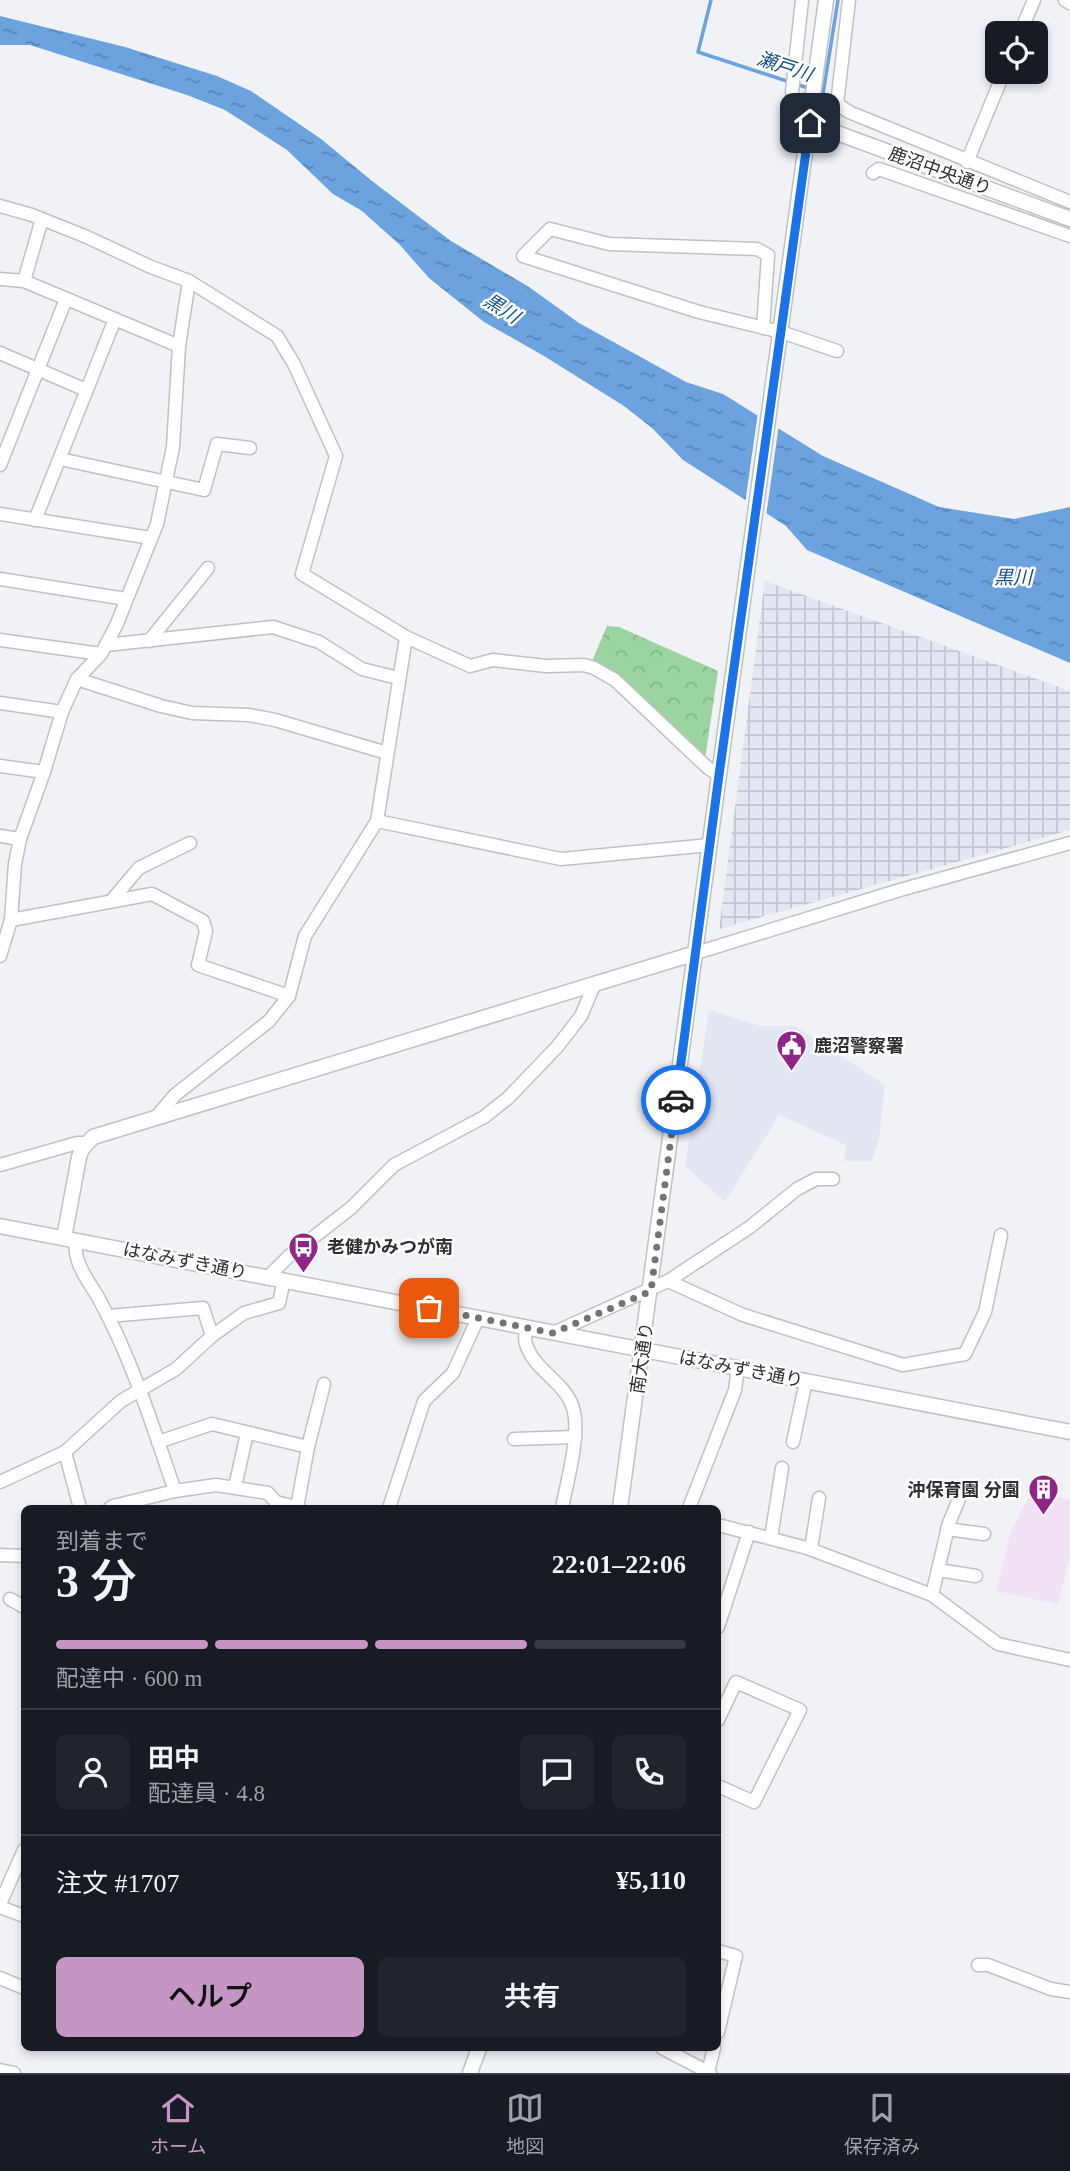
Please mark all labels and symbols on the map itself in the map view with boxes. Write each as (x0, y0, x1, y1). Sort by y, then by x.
water label: 瀬戸川 (754, 48, 817, 86)
pin (780, 93, 840, 153)
street label: 鹿沼中央通り (886, 143, 994, 199)
water label: 黒川 (480, 289, 525, 328)
water label: 黒川 (994, 567, 1034, 588)
public building icon: 鹿沼警察署 (774, 1029, 808, 1073)
place label: 鹿沼警察署 (814, 1036, 904, 1056)
courier (641, 1065, 711, 1135)
bus stop icon: 老健かみつが南 (287, 1230, 321, 1274)
place label: 老健かみつが南 (327, 1237, 453, 1257)
street label: はなみずき通り (121, 1239, 249, 1283)
pin (399, 1278, 459, 1338)
street label: 南大通り (627, 1321, 657, 1395)
street label: はなみずき通り (677, 1347, 805, 1391)
building icon: 沖保育園 分園 (1026, 1473, 1060, 1517)
place label: 沖保育園 分園 (908, 1480, 1020, 1500)

